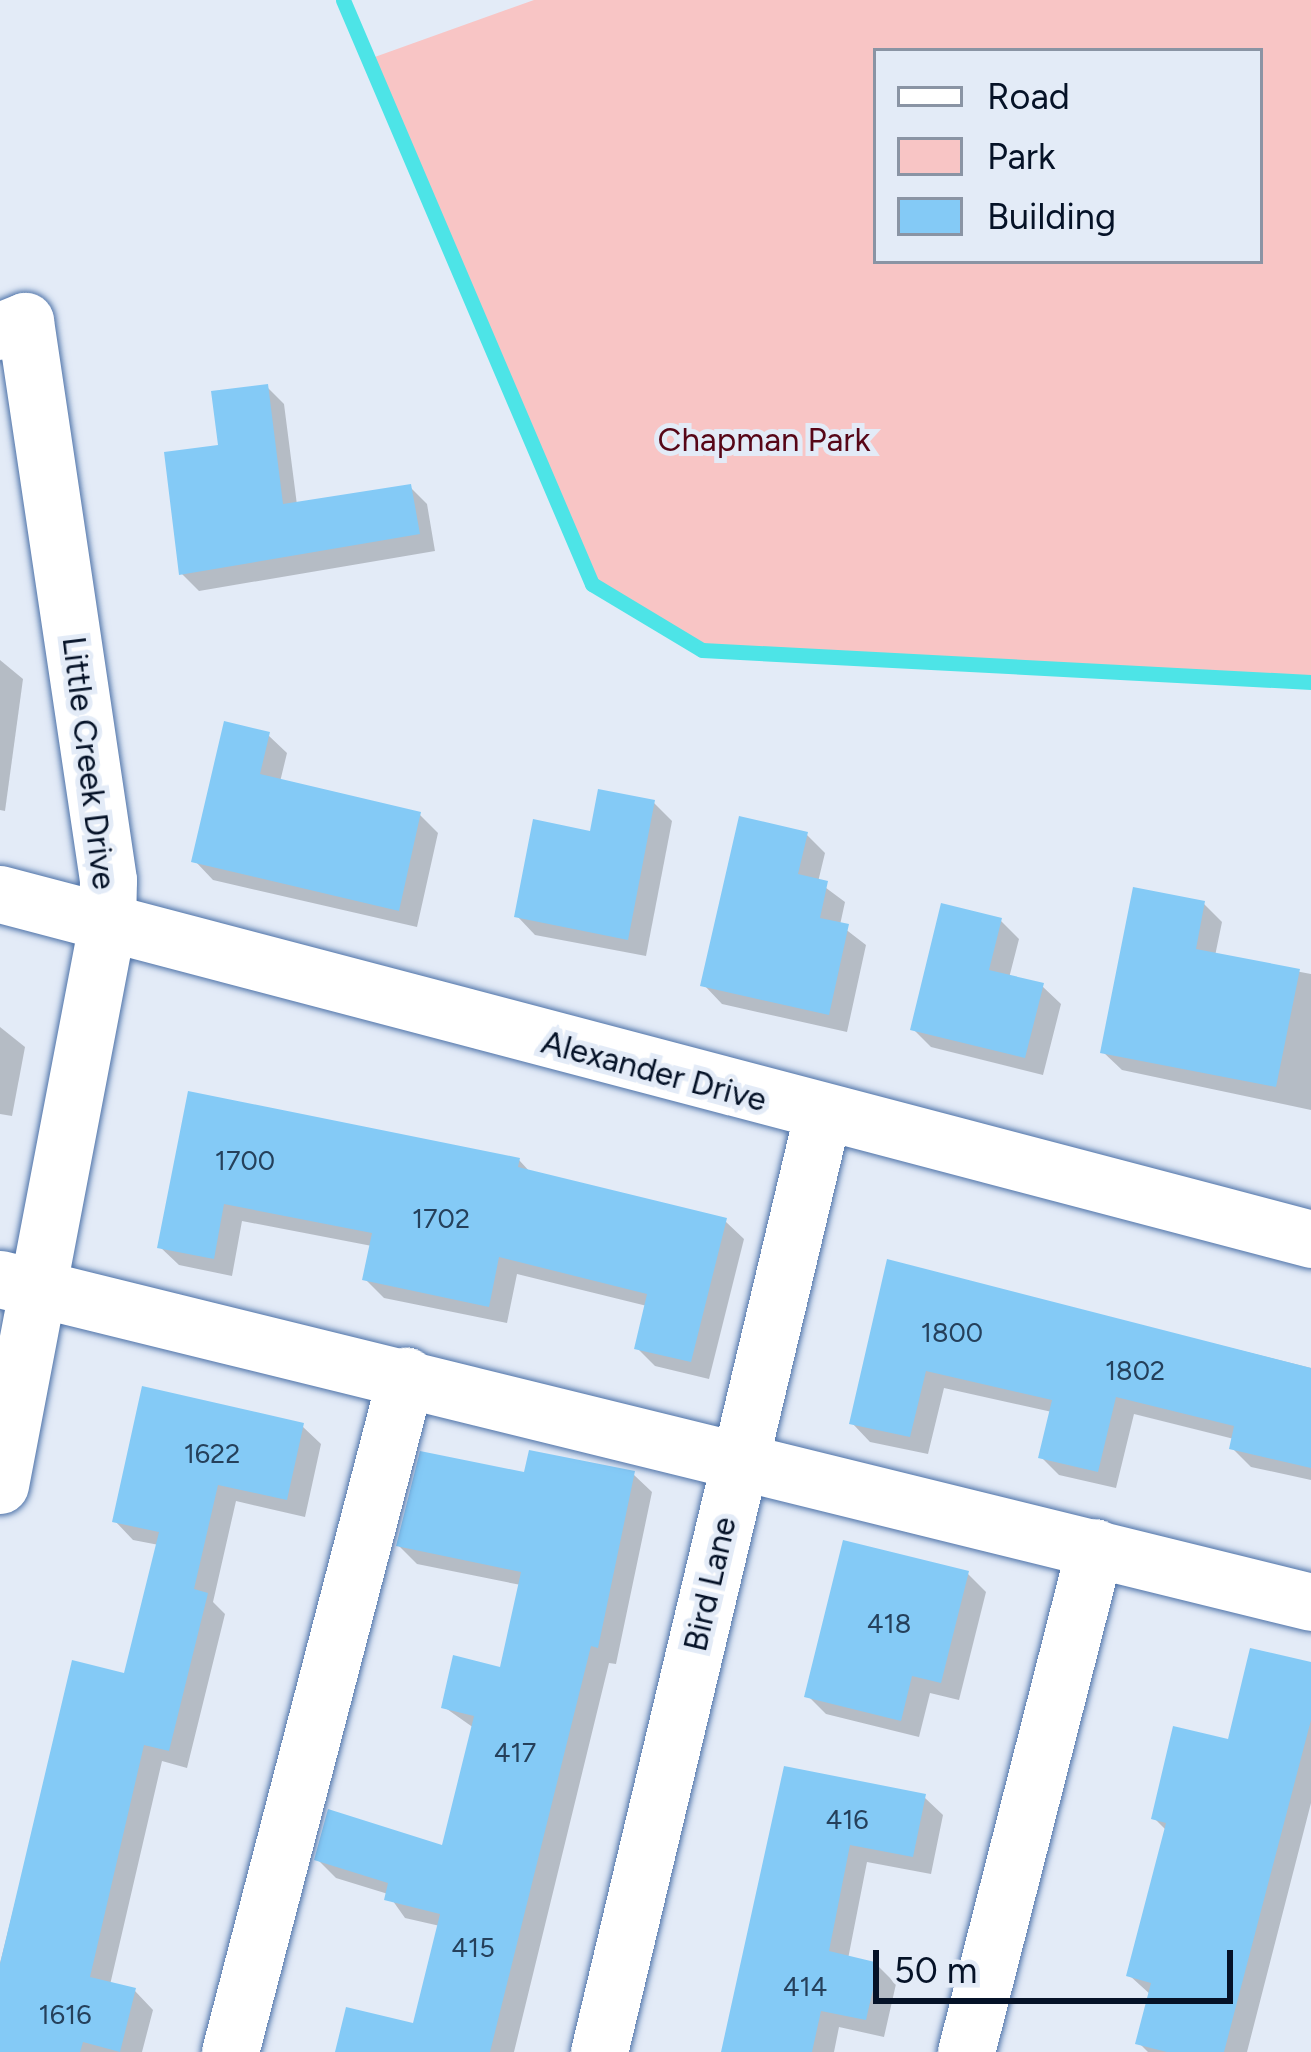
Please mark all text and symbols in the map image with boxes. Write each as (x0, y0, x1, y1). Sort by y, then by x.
legend (873, 48, 1263, 264)
text: Road (987, 75, 1070, 118)
text: Park (987, 135, 1055, 178)
text: Building (987, 195, 1116, 238)
park label: Chapman Park (658, 420, 870, 460)
street label: Little Creek Drive (54, 634, 124, 892)
street label: Alexander Drive (537, 1022, 771, 1120)
house number: 1700 (215, 1145, 275, 1177)
house number: 1702 (412, 1203, 470, 1235)
house number: 1800 (921, 1317, 983, 1349)
house number: 1802 (1105, 1355, 1165, 1387)
house number: 1622 (184, 1438, 240, 1470)
street label: Bird Lane (675, 1513, 745, 1655)
house number: 418 (867, 1608, 911, 1640)
house number: 417 (494, 1737, 536, 1769)
house number: 416 (825, 1804, 869, 1836)
scale bar (879, 1926, 1239, 2000)
house number: 415 (451, 1932, 495, 1964)
text: 50 m (894, 1949, 977, 1992)
house number: 414 (783, 1971, 827, 2003)
house number: 1616 (39, 1999, 91, 2031)

